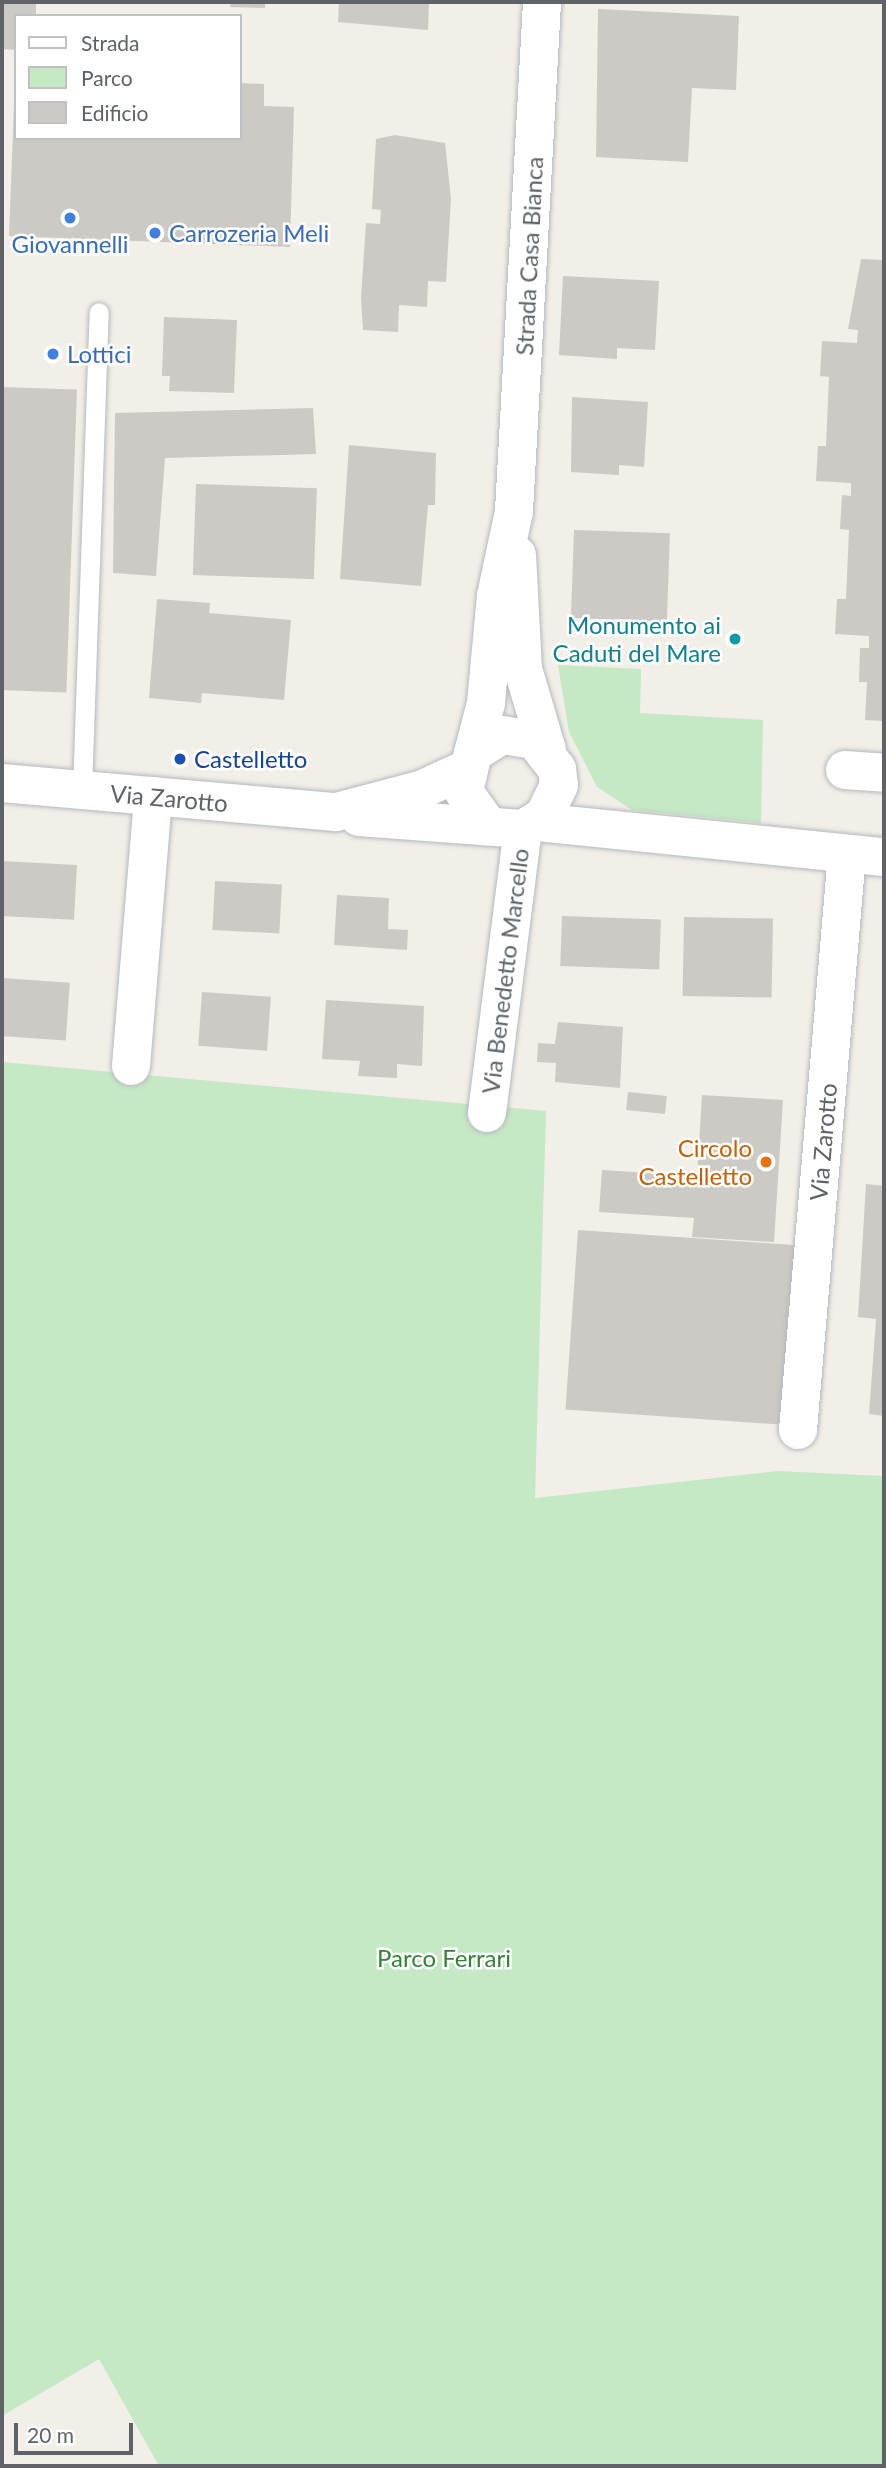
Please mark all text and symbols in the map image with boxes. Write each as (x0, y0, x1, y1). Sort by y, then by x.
legend (14, 14, 242, 140)
text: Strada (81, 30, 140, 55)
text: Parco (81, 65, 133, 90)
text: Edificio (81, 100, 148, 125)
street label: Strada Casa Bianca (509, 156, 549, 356)
marker: Giovannelli (62, 210, 78, 226)
place label: Carrozeria Meli (169, 219, 329, 247)
marker: Carrozeria Meli (147, 225, 163, 241)
place label: Giovannelli (11, 230, 129, 258)
place label: Lottici (67, 340, 131, 368)
marker: Lottici (45, 346, 61, 362)
place label: Monumento ai Caduti del Mare (553, 611, 721, 667)
marker: Monumento ai Caduti del Mare (727, 631, 743, 647)
place label: Castelletto (194, 745, 307, 773)
marker: Castelletto (172, 751, 188, 767)
street label: Via Zarotto (109, 779, 229, 817)
street label: Via Benedetto Marcello (476, 847, 534, 1095)
street label: Via Zarotto (804, 1082, 842, 1202)
place label: Circolo Castelletto (639, 1134, 752, 1190)
marker: Circolo Castelletto (758, 1154, 774, 1170)
park label: Parco Ferrari (377, 1944, 511, 1972)
scale bar (18, 2408, 136, 2452)
text: 20 m (27, 2422, 74, 2447)

